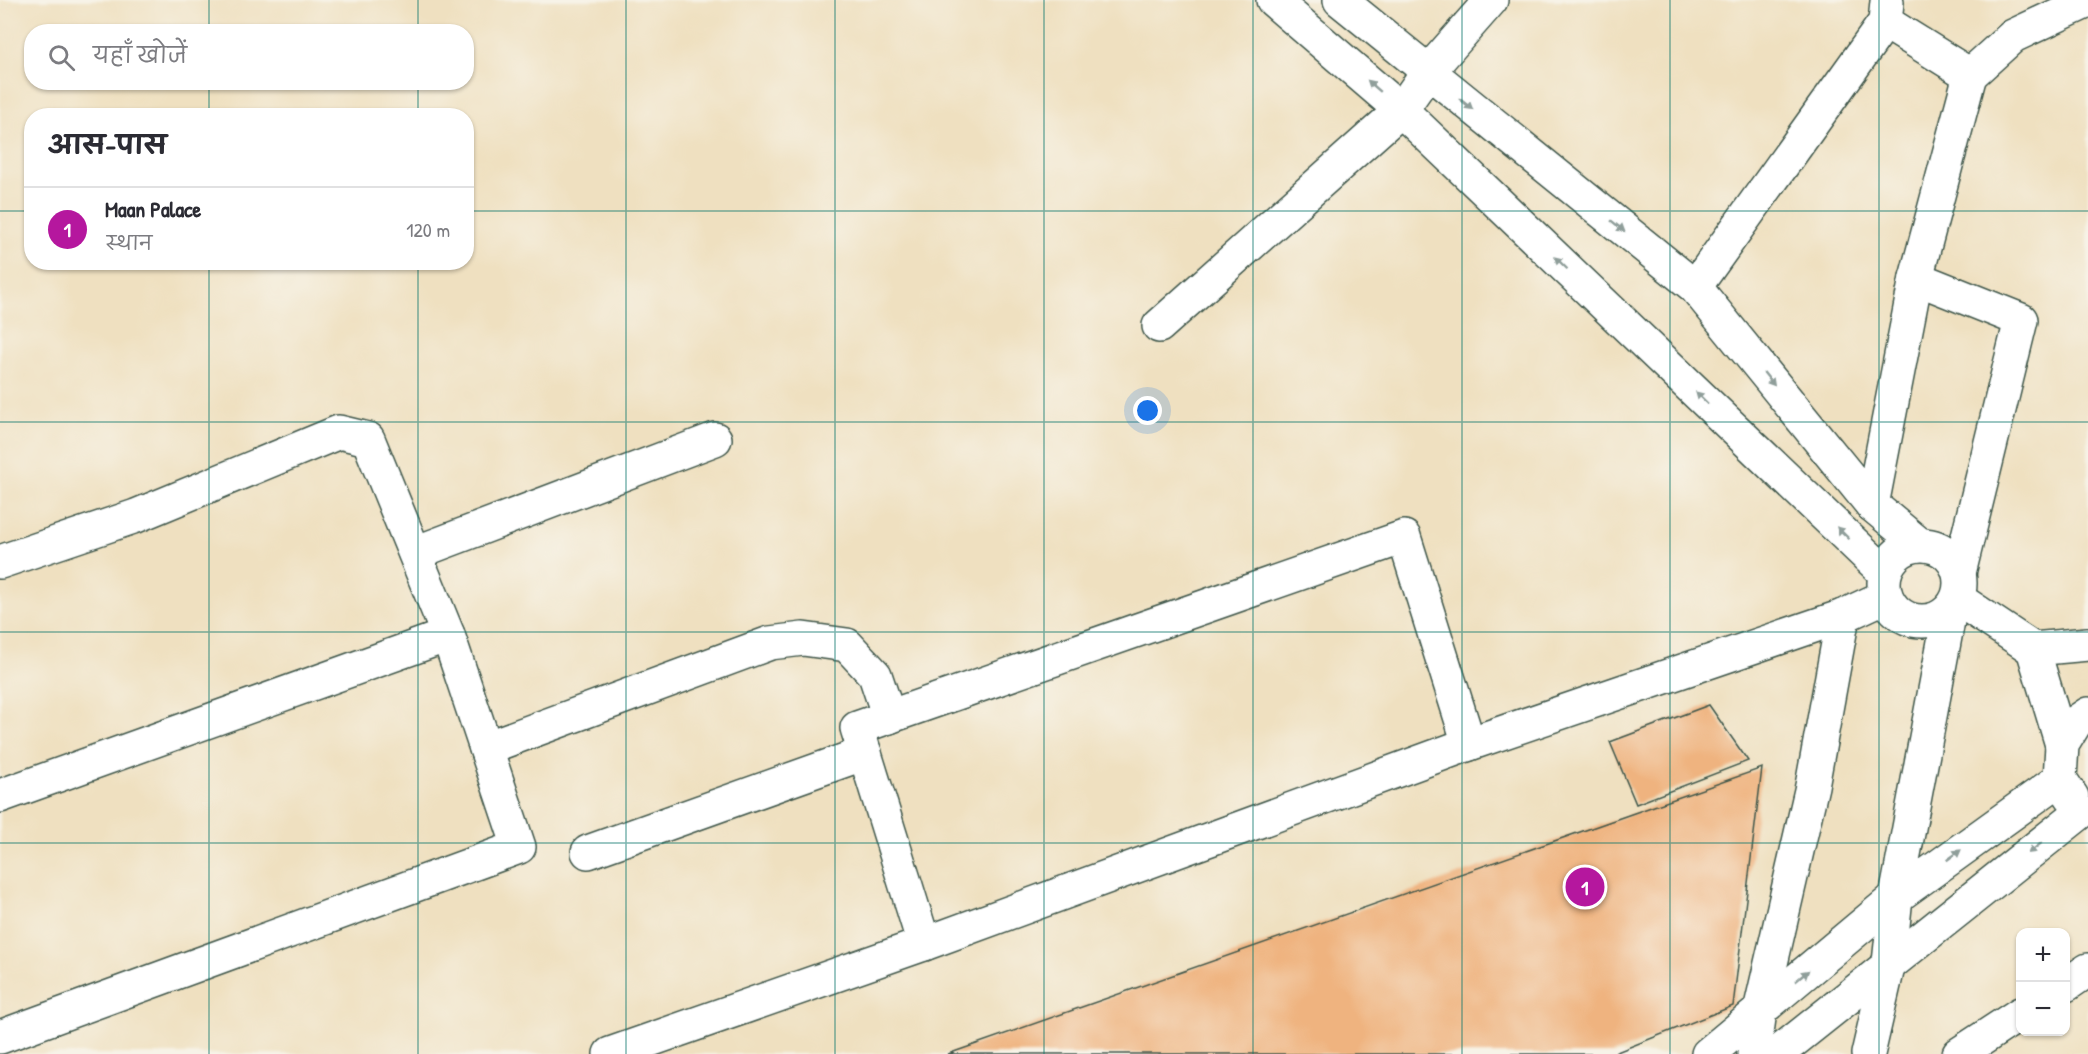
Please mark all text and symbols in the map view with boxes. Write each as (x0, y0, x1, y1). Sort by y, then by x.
search box (24, 24, 474, 90)
text: यहाँ खोजें (93, 40, 187, 70)
icon: search (45, 41, 78, 74)
one-way arrow (1367, 80, 1382, 93)
one-way arrow (1458, 97, 1473, 110)
text: आस-पास (48, 127, 167, 162)
text: Maan Palace (105, 194, 201, 224)
text: 1 (64, 216, 71, 243)
text: 120 m (406, 216, 450, 243)
one-way arrow (1610, 219, 1625, 232)
text: स्थान (105, 229, 152, 256)
one-way arrow (1554, 256, 1569, 270)
one-way arrow (1762, 371, 1775, 387)
one-way arrow (1695, 391, 1710, 405)
your location (1133, 396, 1162, 425)
one-way arrow (1836, 526, 1851, 540)
one-way arrow (2027, 841, 2043, 854)
one-way arrow (1946, 849, 1962, 861)
pin: 1 (1566, 864, 1604, 910)
map controls (2016, 928, 2070, 1036)
button: + (2016, 928, 2070, 982)
one-way arrow (1794, 970, 1810, 983)
button: − (2016, 982, 2070, 1036)

